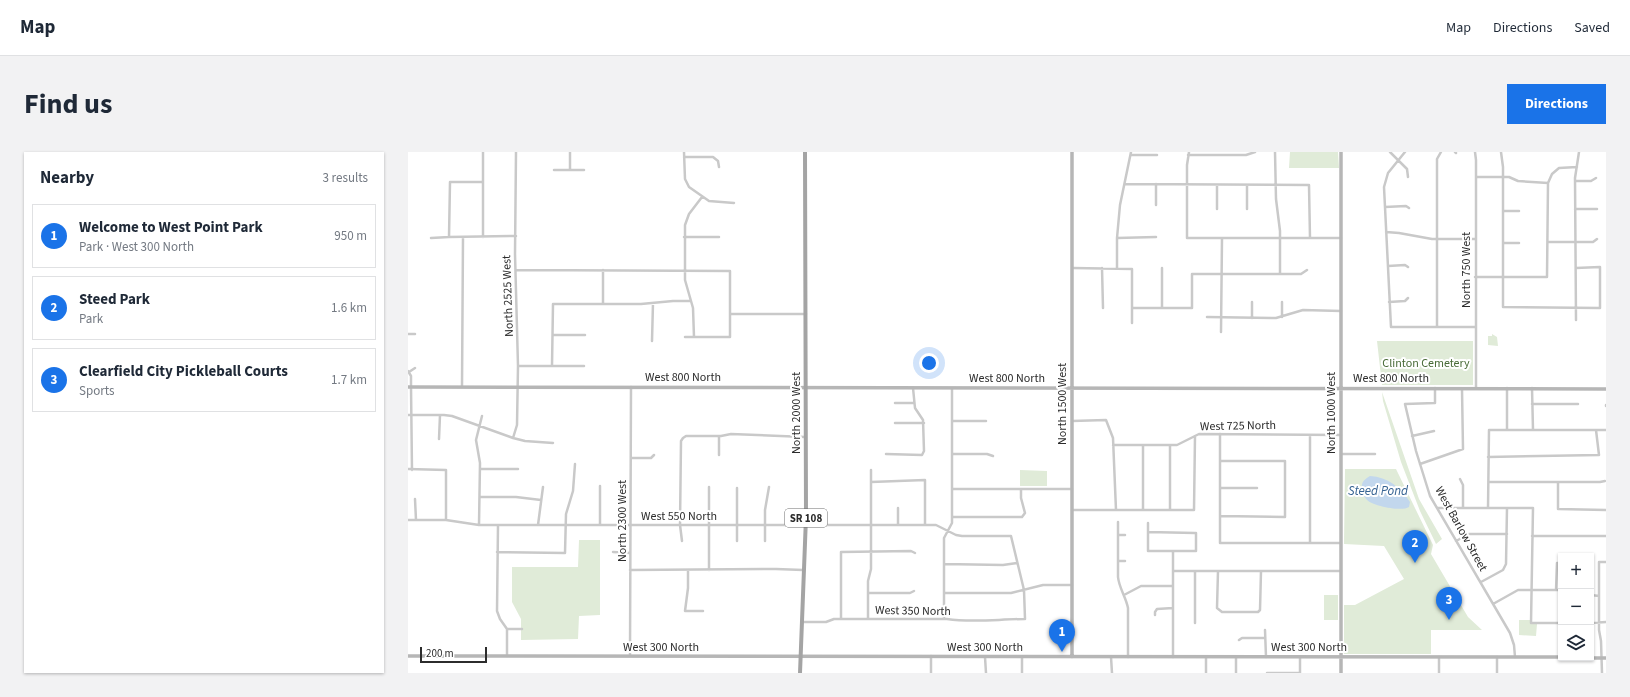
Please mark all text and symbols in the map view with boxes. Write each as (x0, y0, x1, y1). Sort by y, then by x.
text: Map (20, 14, 55, 41)
text: Map (1446, 18, 1471, 38)
text: Directions (1493, 18, 1552, 38)
text: Saved (1574, 18, 1610, 38)
text: Find us (24, 84, 112, 124)
button: Directions (1507, 84, 1606, 124)
text: Nearby (40, 166, 94, 190)
text: 3 results (323, 169, 368, 187)
text: Welcome to West Point Park (79, 217, 263, 238)
text: 1 (51, 227, 57, 245)
text: 950 m (334, 227, 367, 245)
street label: North 750 West (1458, 232, 1475, 308)
text: Park · West 300 North (79, 238, 194, 256)
street label: North 2525 West (498, 255, 518, 337)
text: Steed Park (79, 289, 150, 310)
text: 2 (51, 299, 57, 317)
text: 1.6 km (331, 299, 367, 317)
text: Park (79, 310, 103, 328)
your location (919, 353, 939, 373)
park label: Clinton Cemetery (1382, 355, 1470, 372)
text: Clearfield City Pickleball Courts (79, 361, 288, 382)
street label: North 1500 West (1054, 363, 1071, 445)
street label: West 800 North (645, 369, 721, 386)
street label: West 800 North (969, 370, 1045, 387)
street label: West 800 North (1353, 370, 1429, 387)
text: 3 (51, 371, 57, 389)
text: 1.7 km (331, 371, 367, 389)
street label: North 2000 West (788, 372, 805, 454)
street label: North 1000 West (1323, 372, 1340, 454)
text: Sports (79, 382, 114, 400)
street label: West 725 North (1200, 417, 1276, 435)
street label: North 2300 West (614, 480, 631, 562)
water label: Steed Pond (1348, 482, 1409, 500)
street label: West Barlow Street (1431, 484, 1491, 574)
street label: West 550 North (641, 508, 717, 525)
road number: SR 108 (785, 509, 827, 527)
pin: 2 (1402, 530, 1428, 563)
map controls (1558, 553, 1594, 661)
button: + (1558, 553, 1594, 589)
pin: 3 (1436, 587, 1462, 620)
button: − (1558, 589, 1594, 625)
street label: West 350 North (875, 602, 951, 620)
pin: 1 (1049, 619, 1075, 652)
button: layers (1558, 625, 1594, 661)
street label: West 300 North (623, 639, 699, 656)
street label: West 300 North (947, 639, 1023, 656)
street label: West 300 North (1271, 639, 1347, 656)
scale bar (420, 645, 487, 664)
text: 200 m (426, 646, 454, 661)

